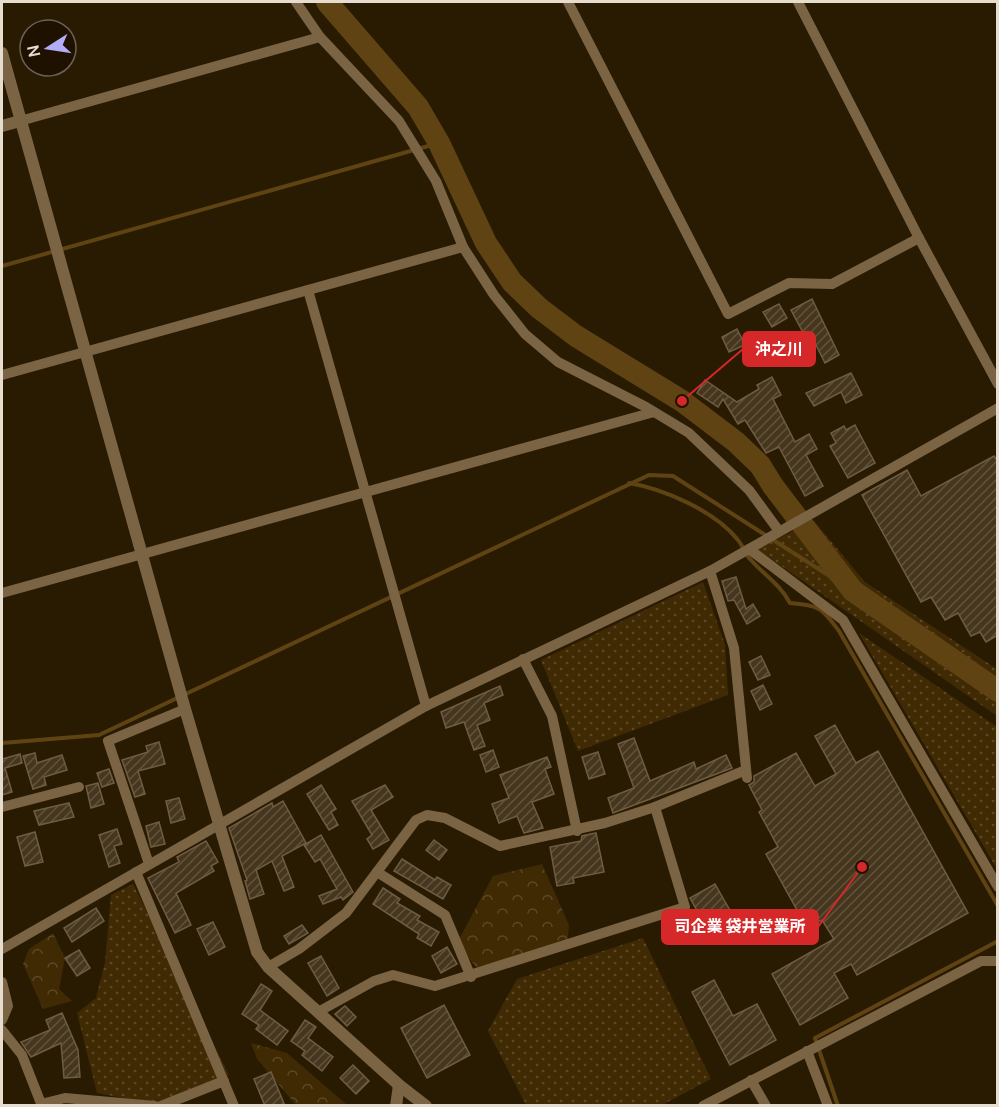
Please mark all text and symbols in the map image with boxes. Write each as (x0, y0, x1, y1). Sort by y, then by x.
north arrow (18, 18, 78, 78)
text: N (21, 43, 45, 59)
callout: 沖之川 (743, 332, 815, 366)
text: 沖之川 (755, 338, 803, 360)
callout: 司企業 袋井営業所 (662, 910, 818, 944)
text: 司企業 袋井営業所 (674, 915, 806, 937)

